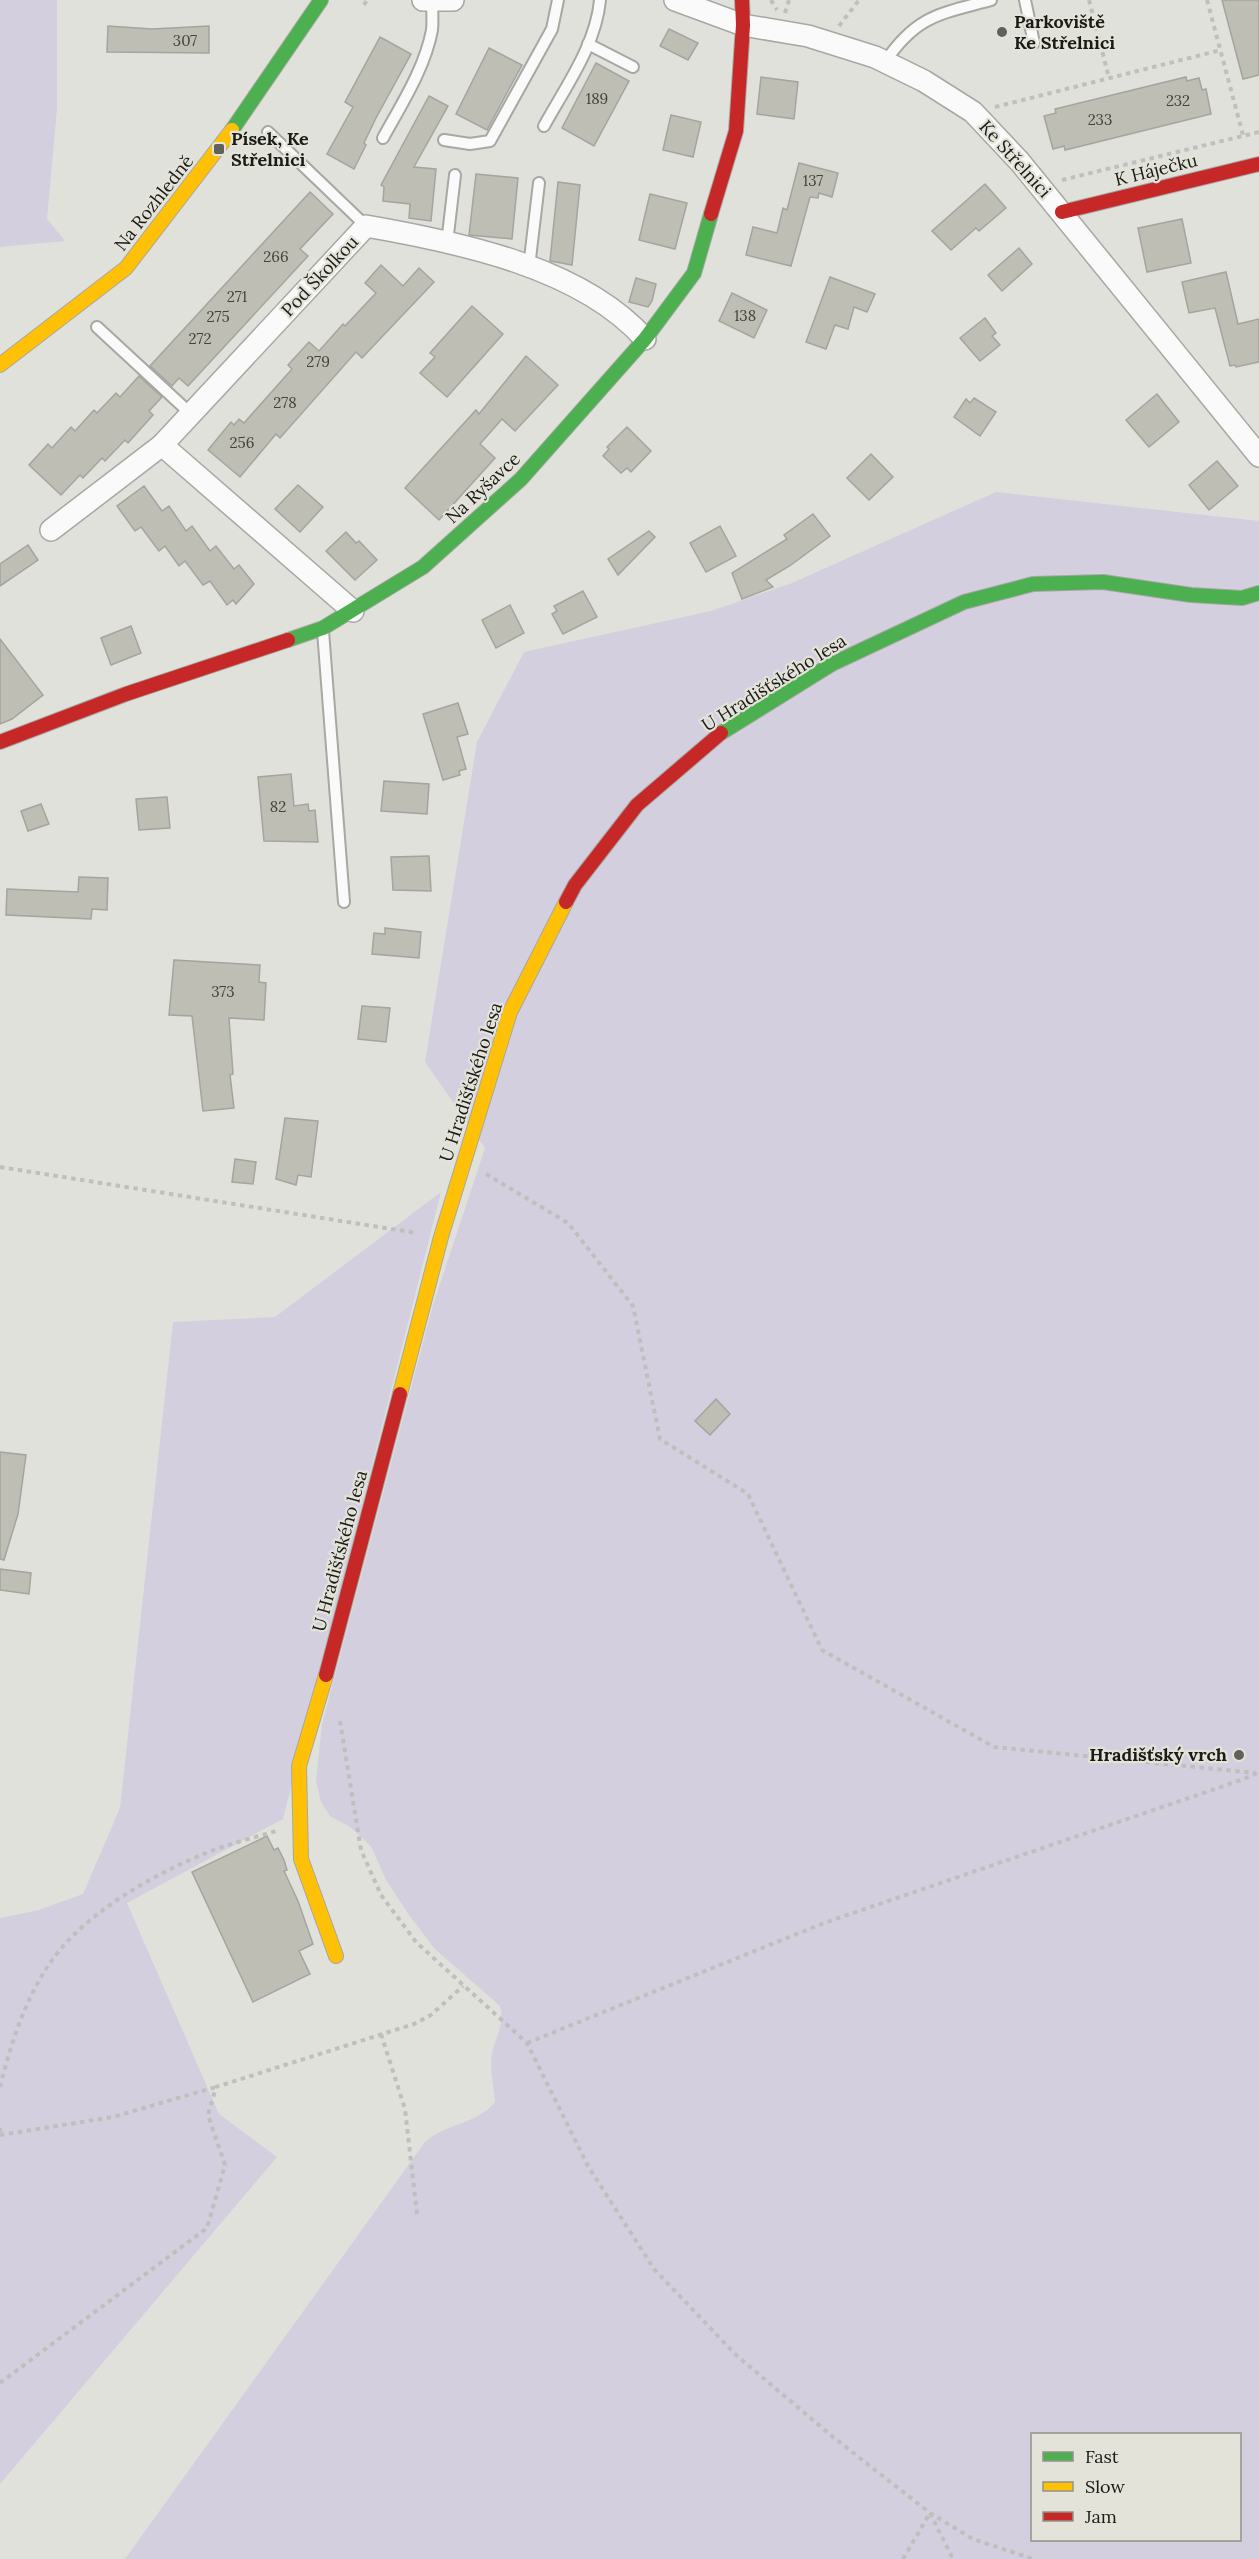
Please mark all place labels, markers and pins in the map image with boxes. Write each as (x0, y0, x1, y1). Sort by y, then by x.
place label: Parkoviště Ke Střelnici (1014, 10, 1115, 54)
marker: Parkoviště Ke Střelnici (995, 25, 1009, 39)
place label: Písek, Ke Střelnici (231, 127, 309, 171)
marker: Písek, Ke Střelnici (212, 142, 226, 156)
place label: Hradišťský vrch (1089, 1743, 1227, 1766)
marker: Hradišťský vrch (1232, 1748, 1246, 1762)

